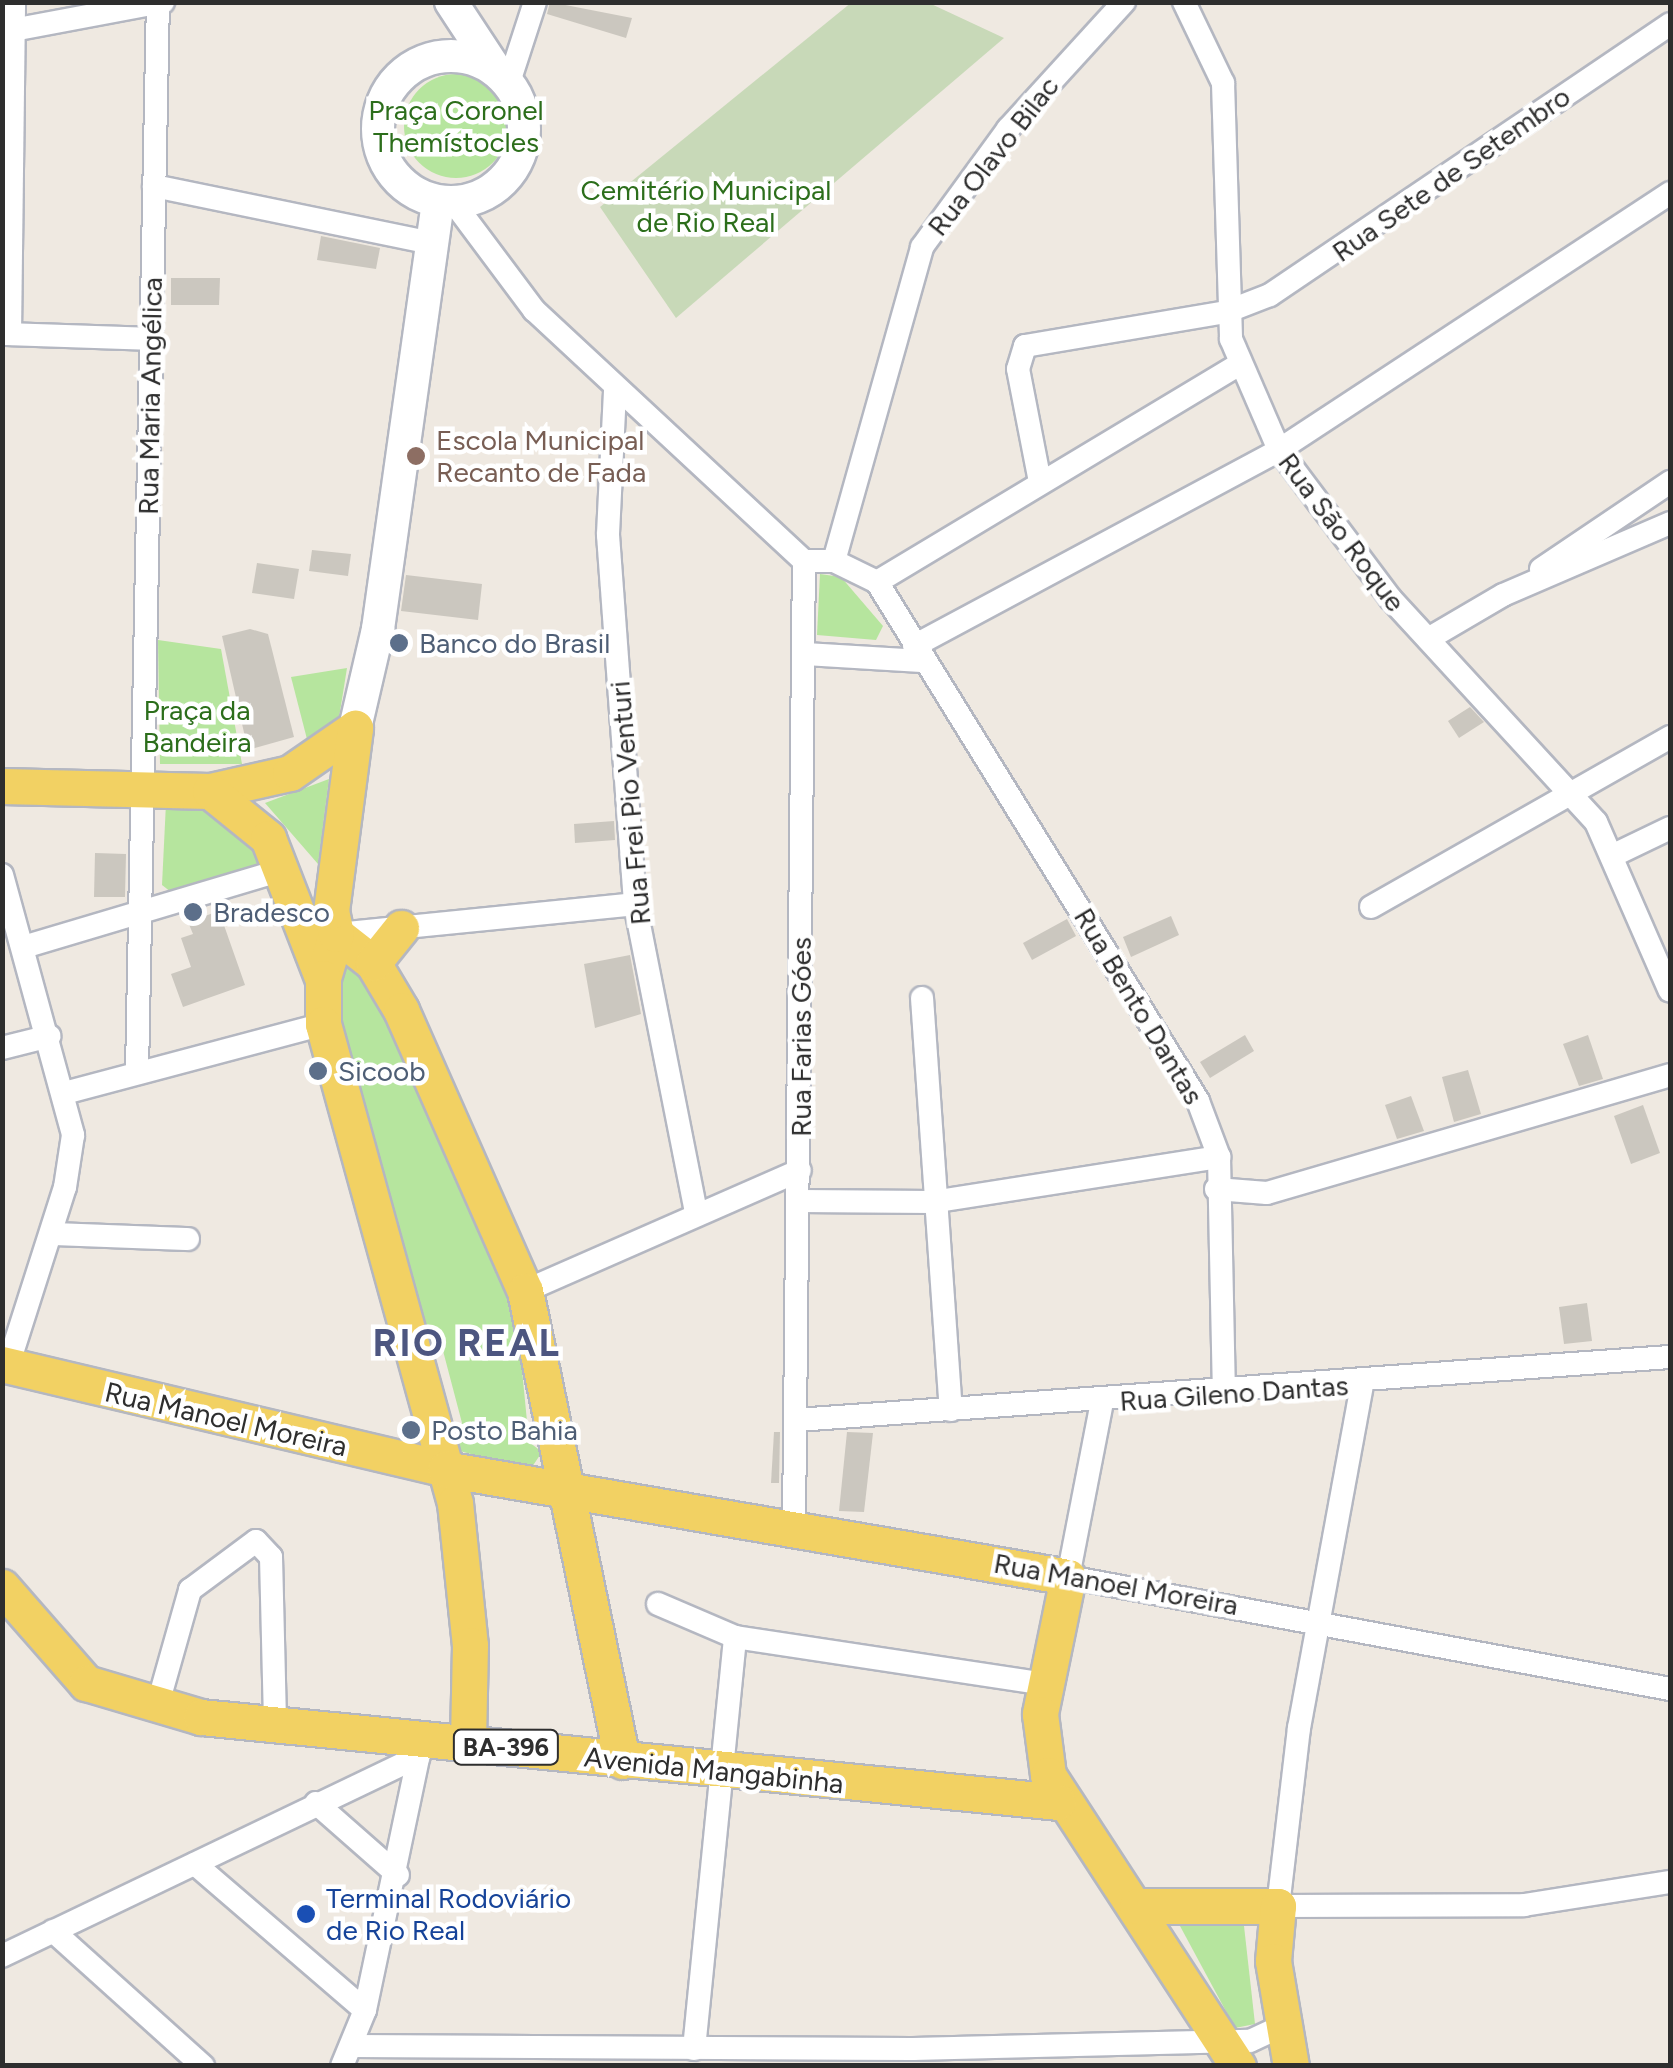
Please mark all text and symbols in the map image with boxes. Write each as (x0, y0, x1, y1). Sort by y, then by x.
street label: Rua Olavo Bilac (920, 70, 1066, 242)
street label: Rua Sete de Setembro (1326, 79, 1576, 269)
park label: Praça Coronel Themístocles (368, 93, 544, 159)
park label: Cemitério Municipal de Rio Real (581, 173, 831, 239)
street label: Rua Maria Angélica (131, 277, 169, 515)
place label: Escola Municipal Recanto de Fada (436, 423, 646, 489)
marker: Escola Municipal Recanto de Fada (405, 445, 427, 467)
street label: Rua São Roque (1271, 446, 1413, 618)
place label: Banco do Brasil (419, 626, 610, 660)
marker: Banco do Brasil (388, 632, 410, 654)
street label: Rua Frei Pio Venturi (603, 680, 657, 926)
park label: Praça da Bandeira (143, 693, 251, 759)
place label: Bradesco (213, 895, 330, 929)
marker: Bradesco (182, 901, 204, 923)
street label: Rua Bento Dantas (1067, 902, 1211, 1110)
street label: Rua Farias Góes (784, 937, 818, 1137)
place label: Sicoob (338, 1054, 426, 1088)
marker: Sicoob (307, 1060, 329, 1082)
district label: RIO REAL (373, 1321, 561, 1367)
street label: Rua Gileno Dantas (1118, 1368, 1350, 1418)
street label: Rua Manoel Moreira (102, 1375, 350, 1463)
place label: Posto Bahia (431, 1413, 578, 1447)
marker: Posto Bahia (400, 1419, 422, 1441)
street label: Rua Manoel Moreira (991, 1546, 1241, 1622)
road number: BA-396 (451, 1727, 561, 1767)
street label: Avenida Mangabinha (583, 1740, 845, 1800)
place label: Terminal Rodoviário de Rio Real (326, 1881, 571, 1947)
marker: Terminal Rodoviário de Rio Real (295, 1903, 317, 1925)

